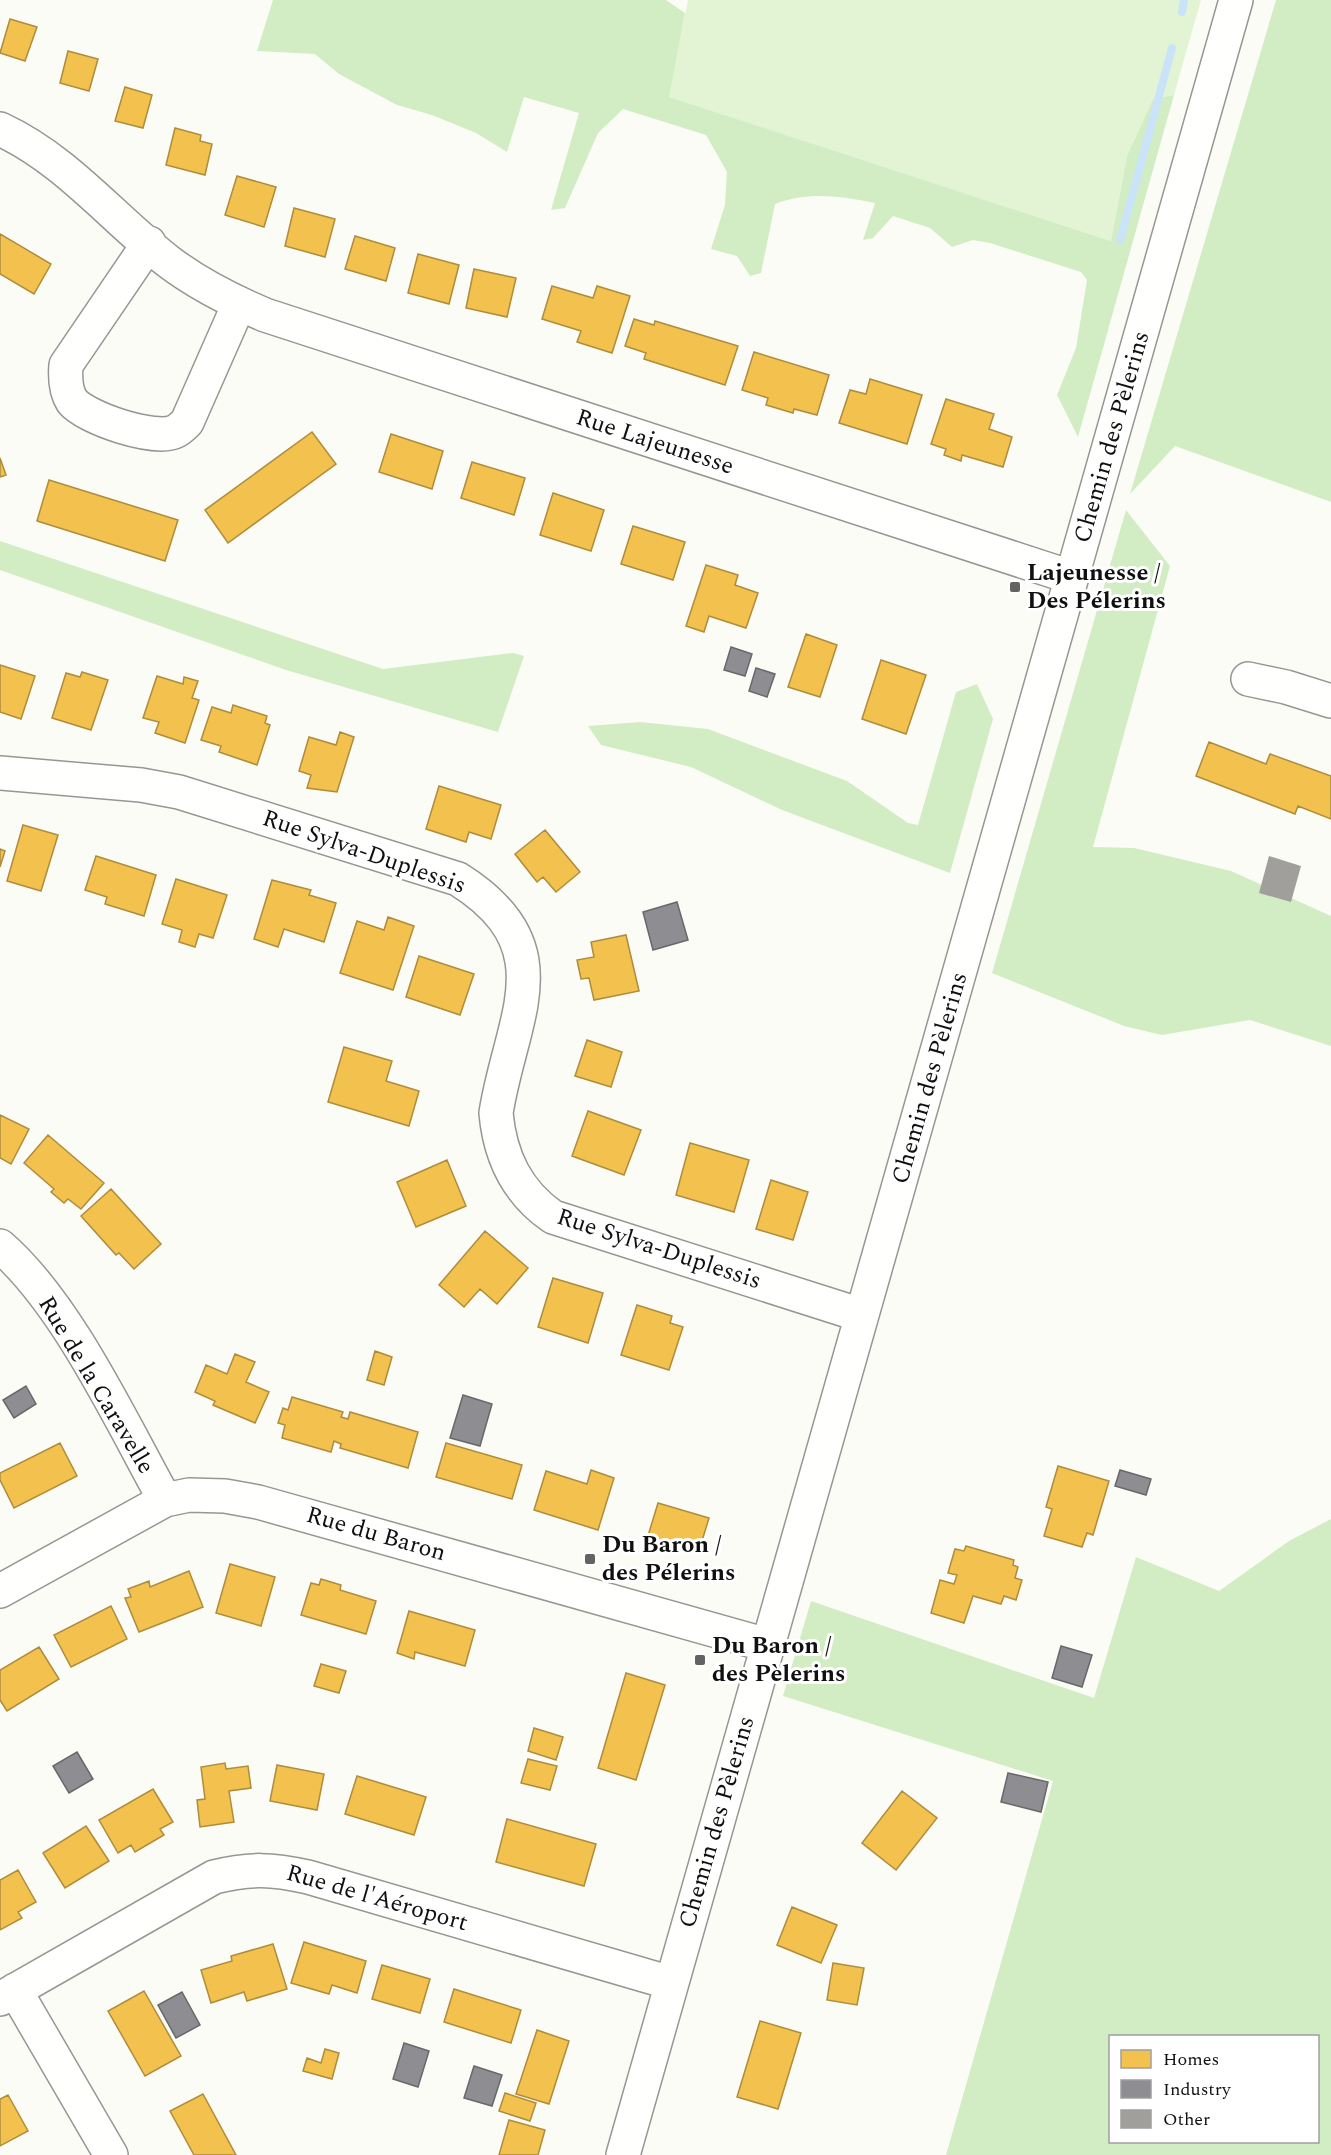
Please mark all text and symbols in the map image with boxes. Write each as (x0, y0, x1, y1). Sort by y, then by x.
street label: Chemin des Pèlerins (1065, 327, 1159, 547)
street label: Rue Lajeunesse (571, 400, 739, 484)
place label: Lajeunesse / Des Pélerins (1027, 555, 1166, 619)
marker: Lajeunesse / Des Pélerins (1008, 580, 1022, 594)
street label: Rue Sylva-Duplessis (257, 800, 471, 904)
street label: Chemin des Pèlerins (883, 968, 977, 1188)
street label: Rue Sylva-Duplessis (552, 1199, 766, 1299)
street label: Rue de la Caravelle (28, 1289, 164, 1481)
street label: Rue du Baron (302, 1497, 450, 1571)
place label: Du Baron / des Pélerins (602, 1527, 736, 1591)
marker: Du Baron / des Pélerins (583, 1552, 597, 1566)
place label: Du Baron / des Pèlerins (712, 1628, 846, 1692)
marker: Du Baron / des Pèlerins (693, 1653, 707, 1667)
street label: Chemin des Pèlerins (670, 1712, 764, 1932)
street label: Rue de l'Aéroport (282, 1855, 472, 1941)
legend (1109, 2035, 1319, 2143)
text: Homes (1163, 2046, 1219, 2073)
text: Industry (1163, 2076, 1232, 2103)
text: Other (1163, 2106, 1210, 2133)

